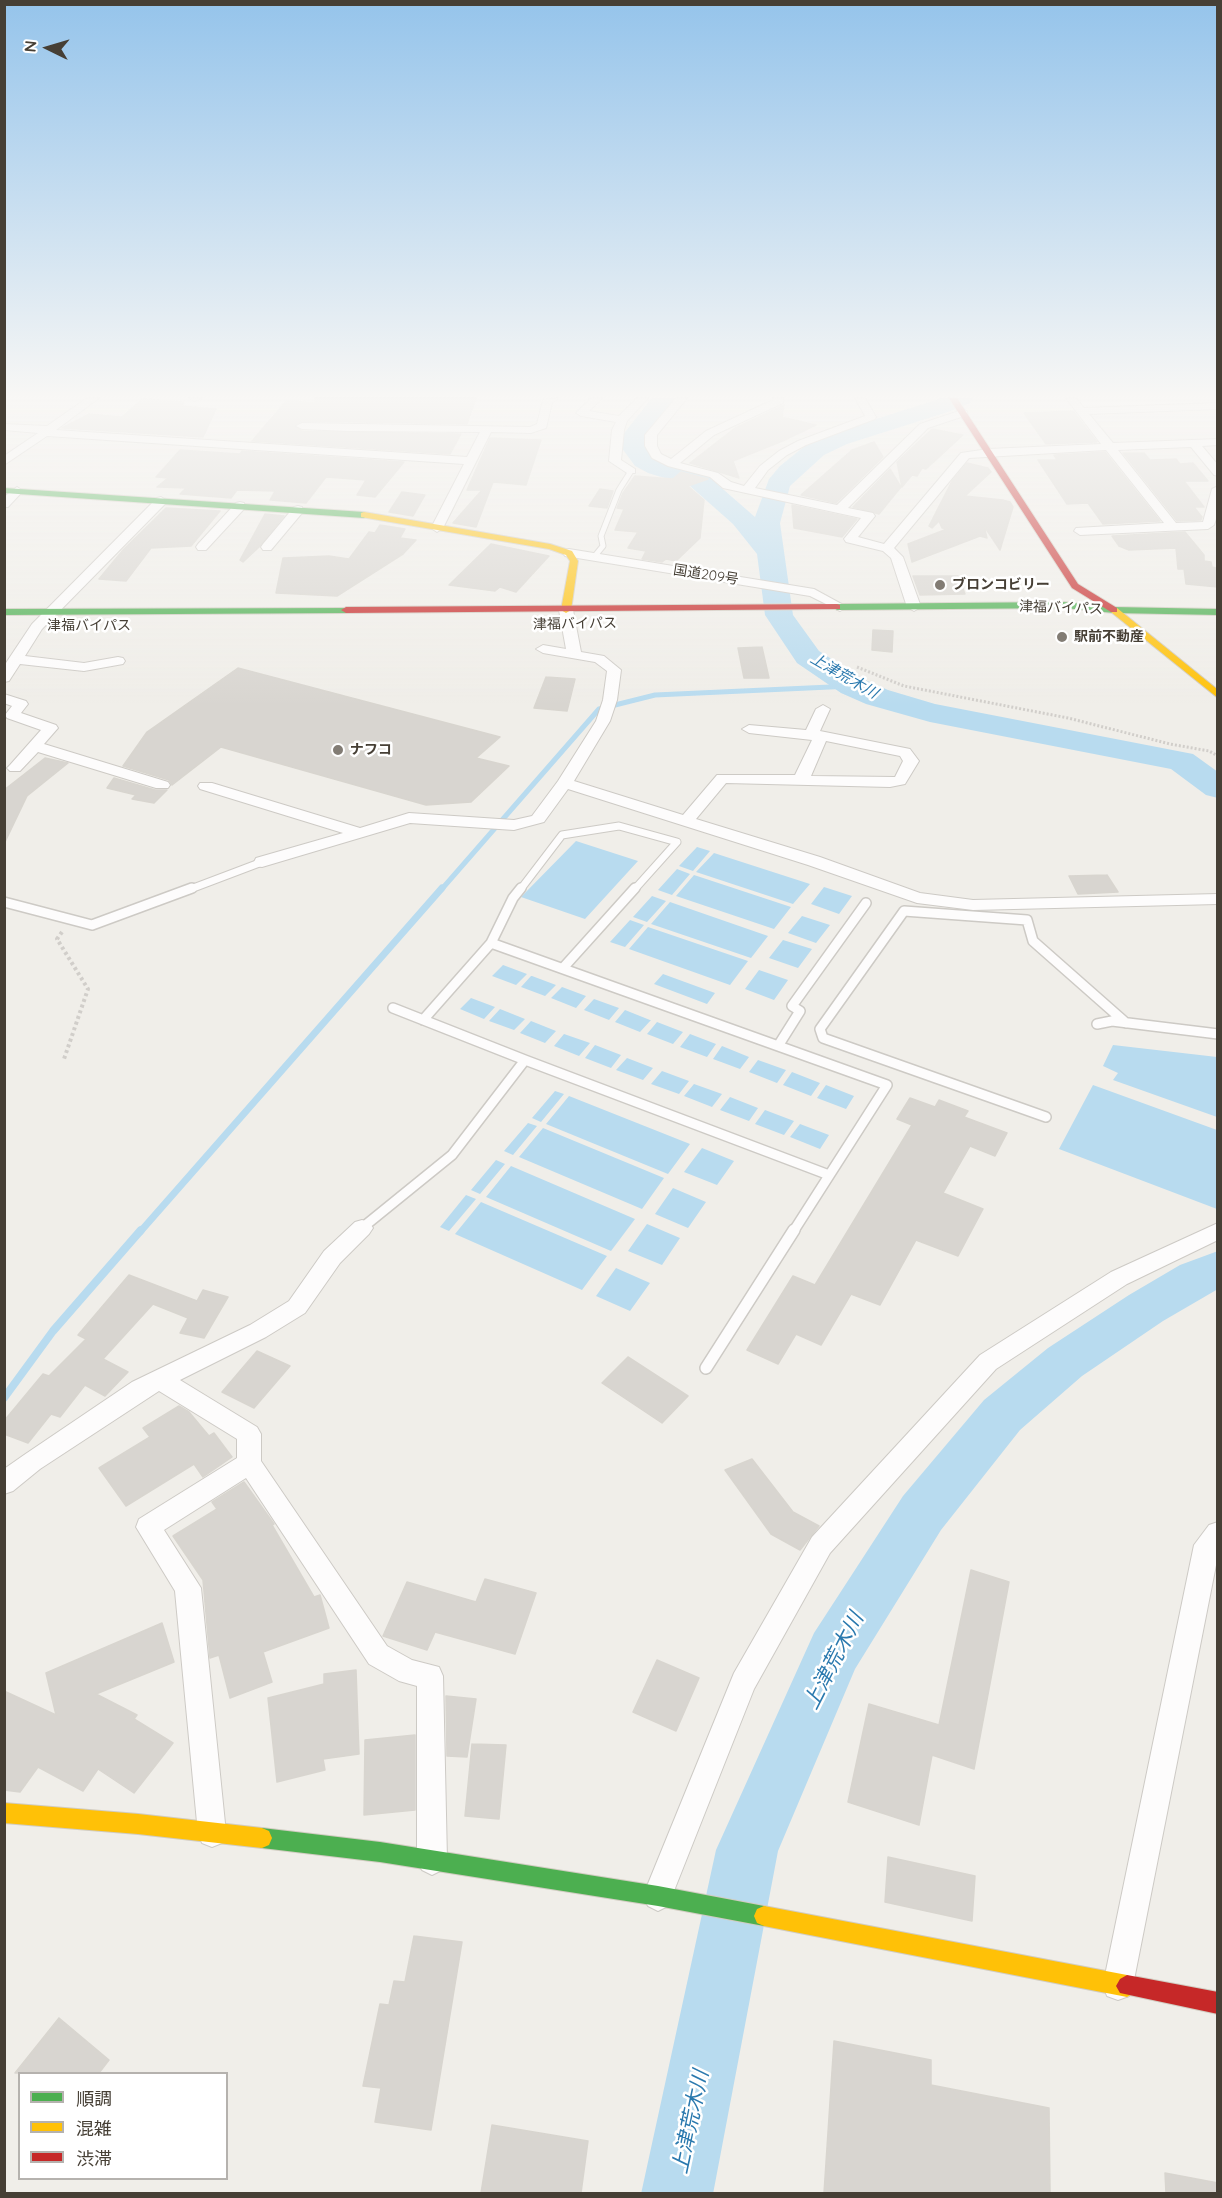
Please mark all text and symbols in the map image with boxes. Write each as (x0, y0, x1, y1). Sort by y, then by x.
north arrow (18, 18, 78, 78)
text: N (20, 40, 41, 53)
street label: 国道209号 (672, 562, 740, 588)
place label: ブロンコビリー (952, 577, 1050, 593)
marker: ブロンコビリー (933, 578, 947, 592)
street label: 津福バイパス (1019, 598, 1103, 618)
street label: 津福バイパス (533, 615, 617, 633)
street label: 津福バイパス (47, 618, 131, 634)
place label: 駅前不動産 (1074, 629, 1144, 645)
marker: 駅前不動産 (1055, 630, 1069, 644)
water label: 上津荒木川 (807, 649, 881, 703)
place label: ナフコ (350, 742, 392, 758)
marker: ナフコ (331, 743, 345, 757)
water label: 上津荒木川 (799, 1609, 869, 1713)
water label: 上津荒木川 (668, 2068, 714, 2176)
legend (18, 2072, 228, 2180)
text: 順調 (76, 2087, 112, 2110)
text: 混雑 (76, 2117, 112, 2140)
text: 渋滞 (76, 2147, 112, 2170)

